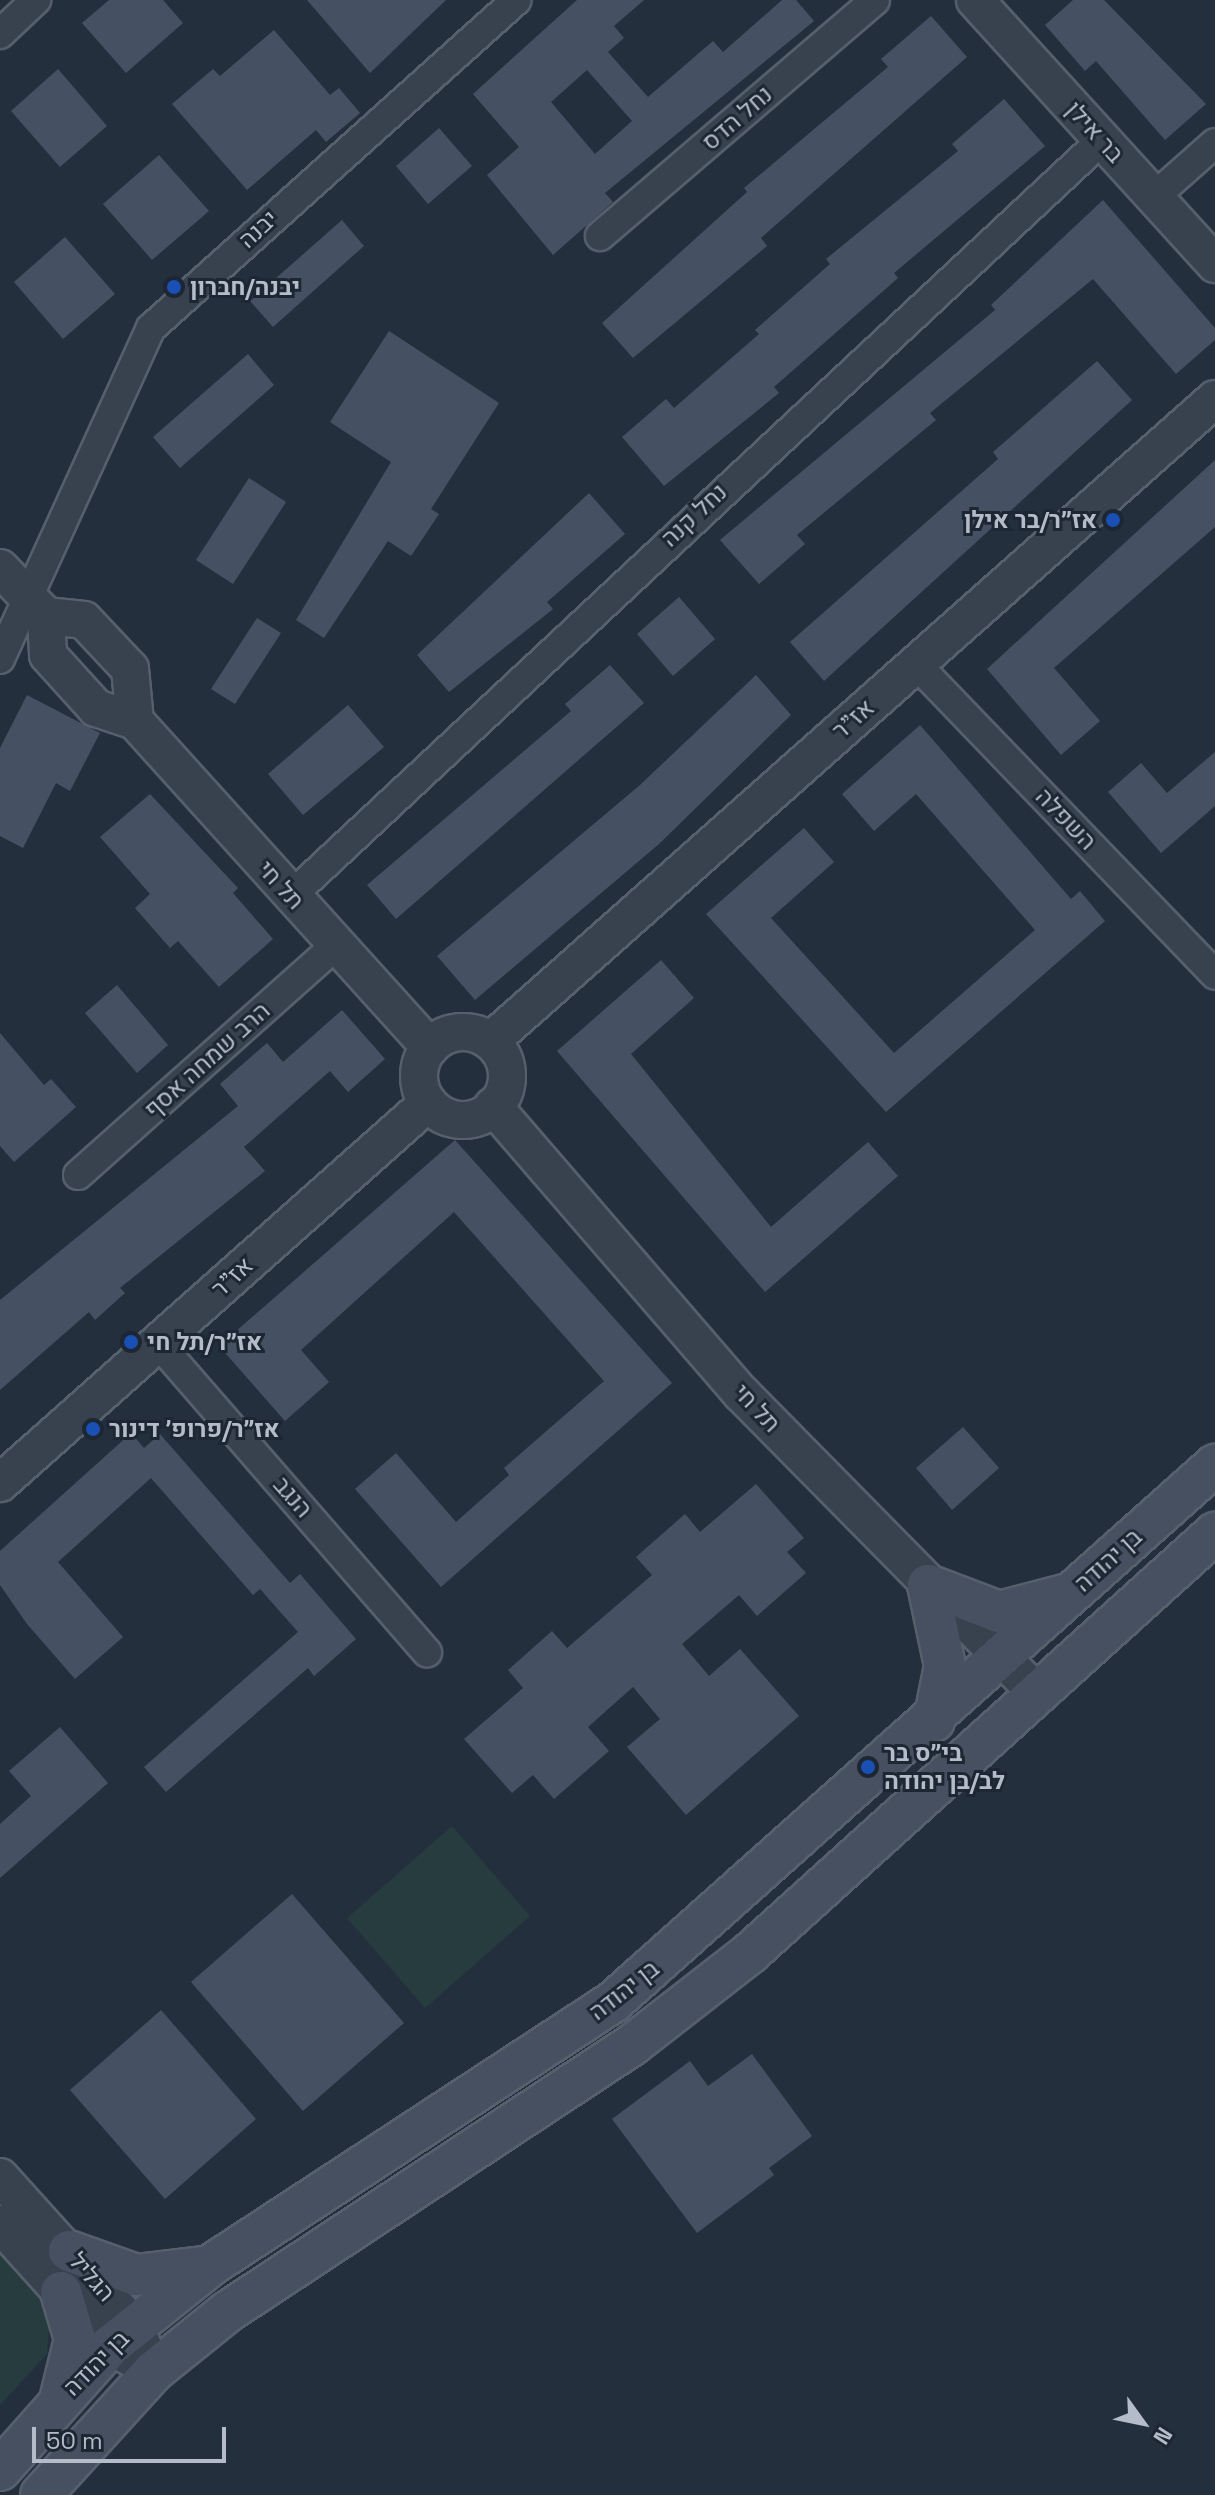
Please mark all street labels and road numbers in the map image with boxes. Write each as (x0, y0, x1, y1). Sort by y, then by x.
street label: נחל הדס (696, 80, 778, 156)
street label: בר אילן (1060, 95, 1130, 169)
street label: יבנה (233, 204, 283, 254)
street label: נחל קנה (655, 477, 733, 553)
street label: אז"ר (826, 693, 880, 745)
street label: השפלה (1030, 782, 1102, 856)
street label: תל חי (252, 855, 310, 915)
street label: הרב שמחה אסף (138, 996, 276, 1124)
street label: אז"ר (205, 1251, 259, 1303)
street label: תל חי (728, 1378, 786, 1438)
street label: הנגב (267, 1471, 319, 1523)
street label: בן יהודה (1068, 1522, 1148, 1598)
street label: בן יהודה (583, 1954, 665, 2026)
street label: הגליל (63, 2247, 121, 2307)
street label: בן יהודה (57, 2324, 135, 2402)

